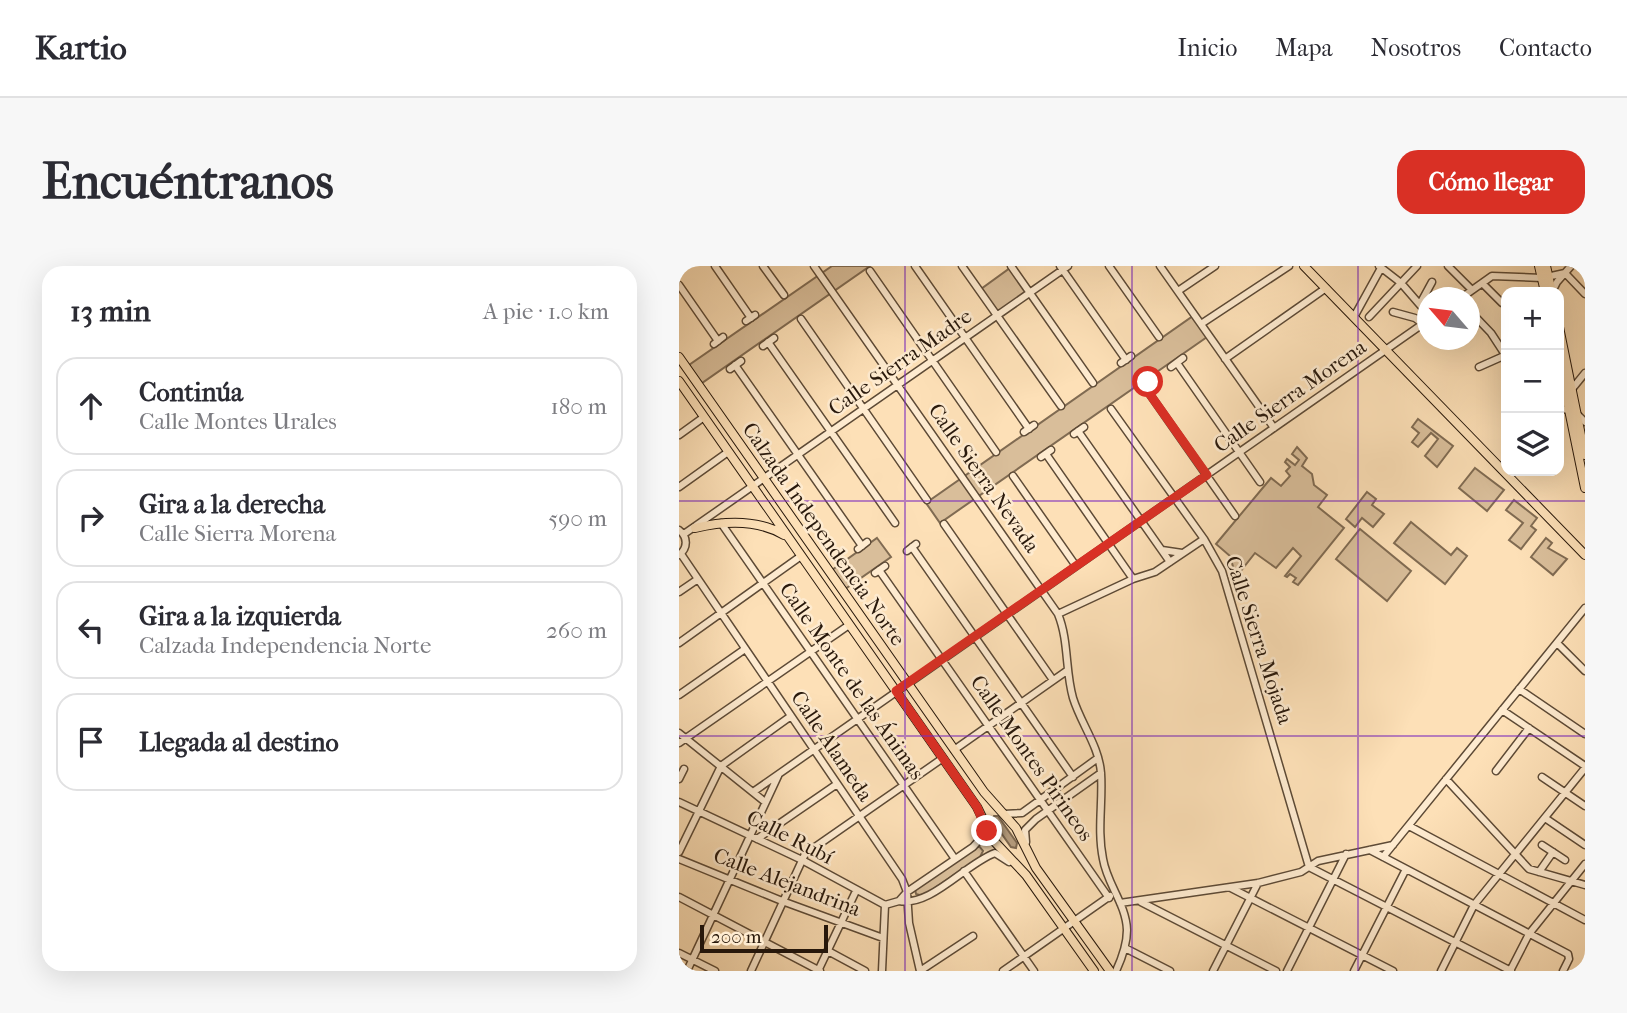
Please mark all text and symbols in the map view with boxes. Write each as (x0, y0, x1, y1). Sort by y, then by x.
text: Kartio (35, 29, 127, 68)
text: Inicio (1177, 34, 1237, 62)
text: Mapa (1275, 34, 1333, 62)
text: Nosotros (1371, 34, 1461, 62)
text: Contacto (1499, 34, 1592, 62)
button: Cómo llegar (1397, 150, 1585, 214)
text: Encuéntranos (42, 153, 334, 211)
north arrow (1417, 287, 1480, 350)
map controls (1501, 287, 1564, 476)
button: + (1501, 287, 1564, 350)
text: 13 min (70, 294, 151, 329)
text: A pie · 1.0 km (483, 298, 609, 325)
street label: Calle Sierra Madre (824, 304, 976, 420)
street label: Calle Sierra Morena (1209, 334, 1371, 457)
button: − (1501, 350, 1564, 413)
route start (1132, 366, 1163, 397)
text: Continúa (139, 377, 243, 408)
icon: ahead (72, 387, 110, 425)
text: 180 m (550, 393, 607, 420)
street label: Calle Sierra Nevada (924, 399, 1045, 557)
text: Calle Montes Urales (139, 408, 337, 435)
button: layers (1501, 413, 1564, 476)
street label: Calzada Independencia Norte (738, 418, 910, 650)
text: Gira a la derecha (139, 489, 325, 520)
icon: right (72, 499, 110, 537)
text: 590 m (548, 505, 607, 532)
text: Calle Sierra Morena (139, 520, 336, 547)
street label: Calle Sierra Mojada (1221, 553, 1298, 727)
street label: Calle Monte de las Ánimas (775, 578, 929, 784)
text: Gira a la izquierda (139, 601, 341, 632)
icon: left (72, 611, 110, 649)
text: 260 m (546, 617, 607, 644)
text: Calzada Independencia Norte (139, 632, 431, 659)
street label: Calle Montes Pirineos (966, 671, 1098, 846)
street label: Calle Alameda (786, 686, 878, 806)
icon: arrive (72, 723, 110, 761)
text: Llegada al destino (139, 727, 339, 758)
street label: Calle Rubí (743, 805, 838, 869)
route end (971, 815, 1002, 846)
street label: Calle Alejandrina (710, 843, 864, 921)
scale bar (700, 922, 828, 954)
text: 200 m (711, 926, 762, 948)

